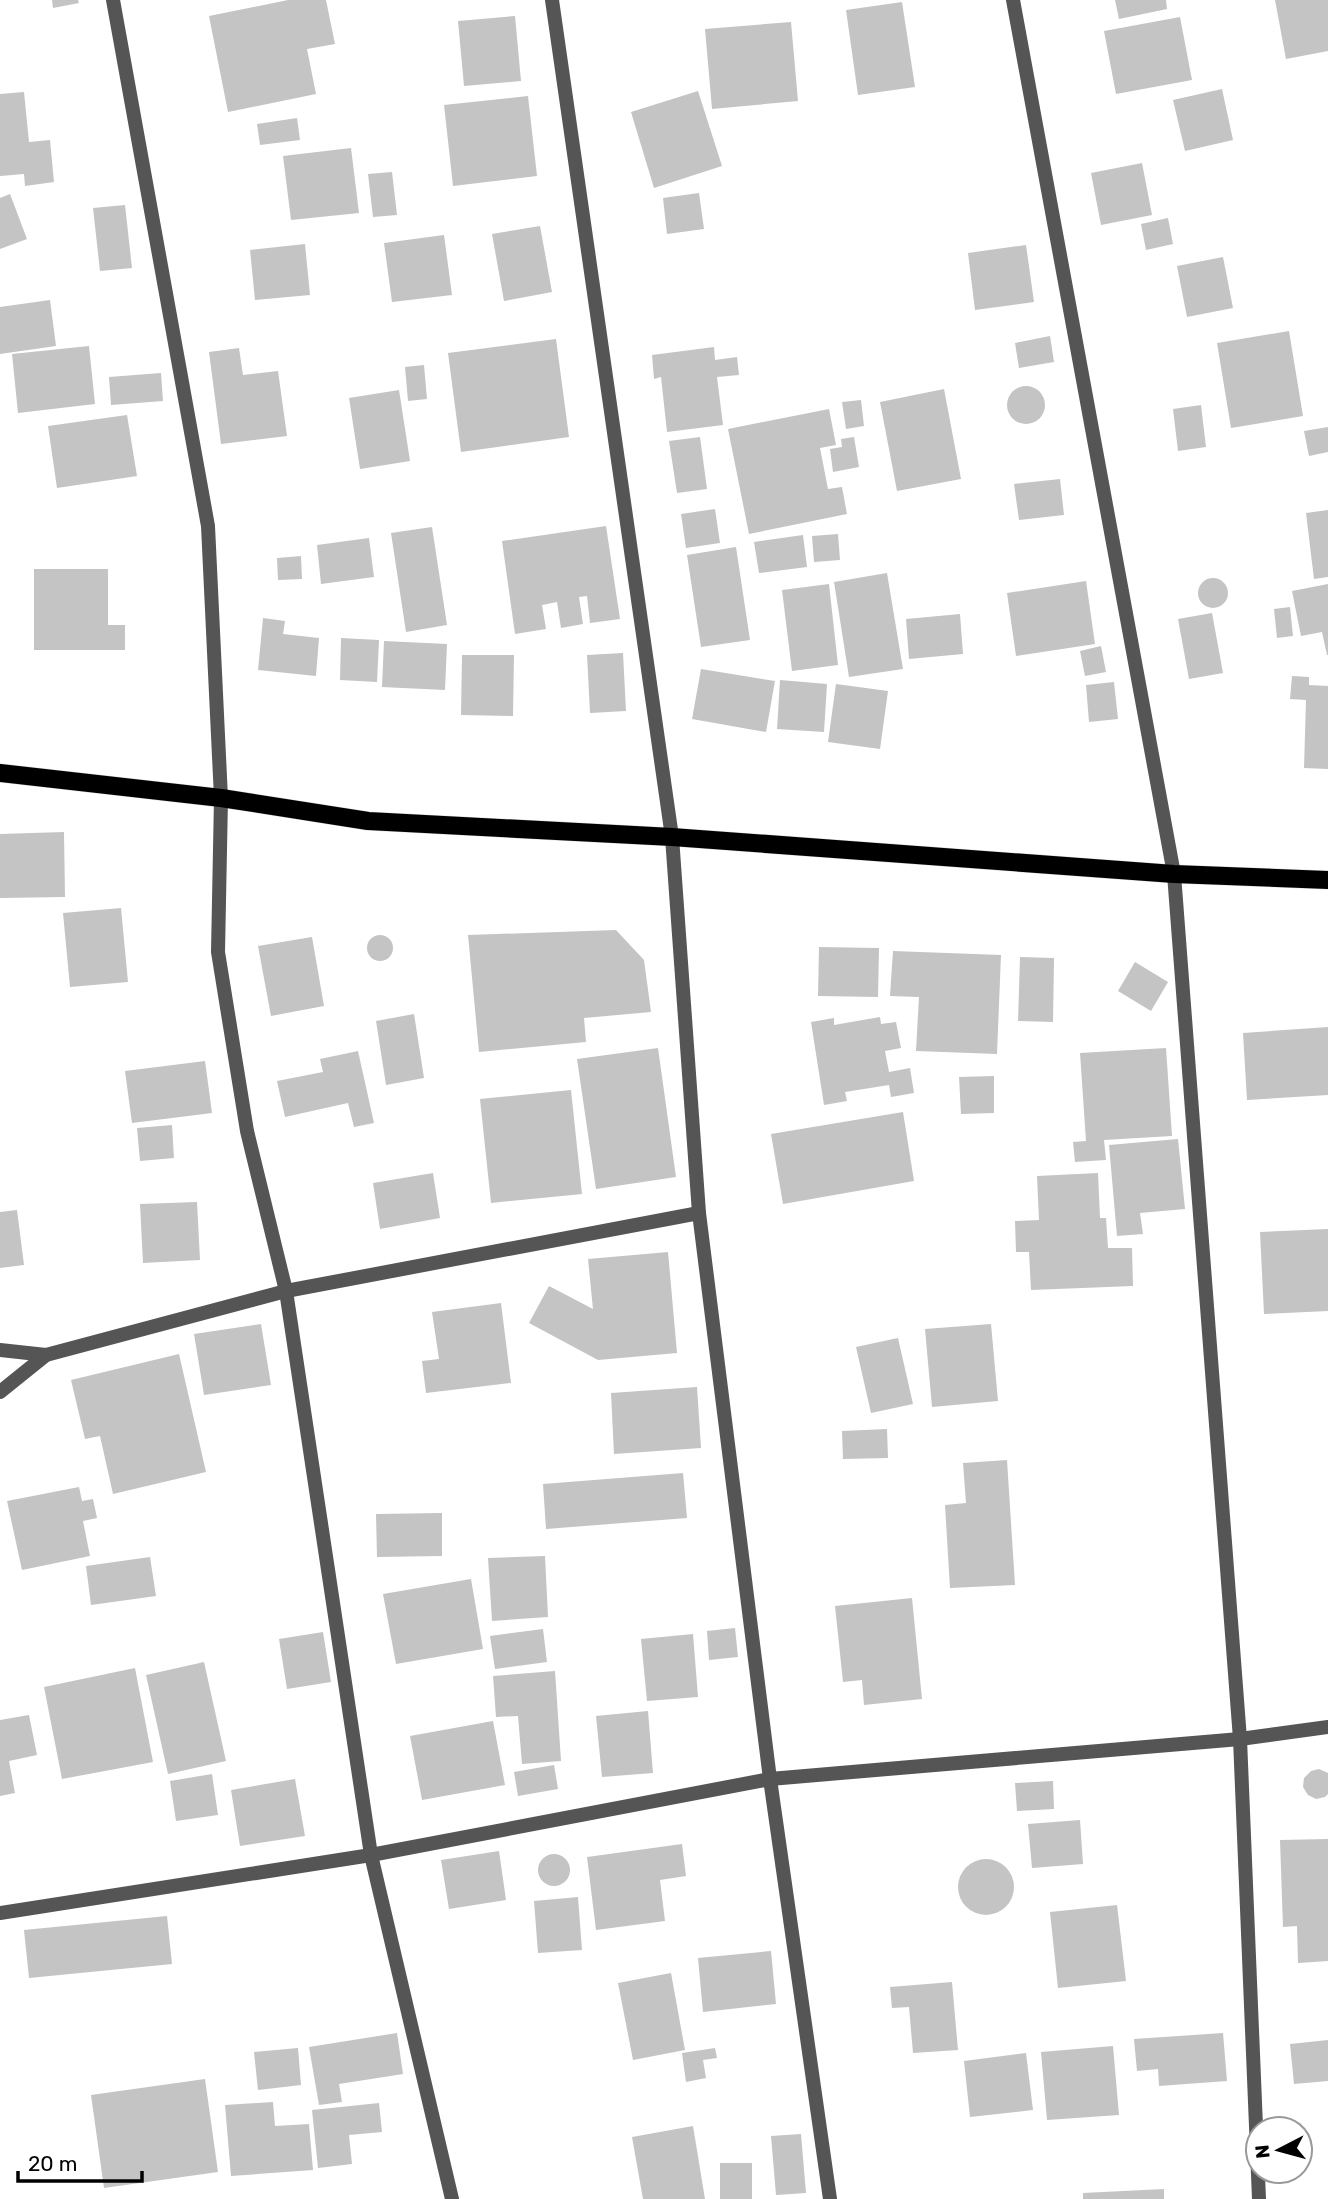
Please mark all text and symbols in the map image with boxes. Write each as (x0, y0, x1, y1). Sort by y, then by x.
north arrow (1244, 2115, 1314, 2185)
scale bar (18, 2140, 142, 2184)
text: N (1250, 2144, 1275, 2160)
text: 20 m (28, 2151, 77, 2176)

